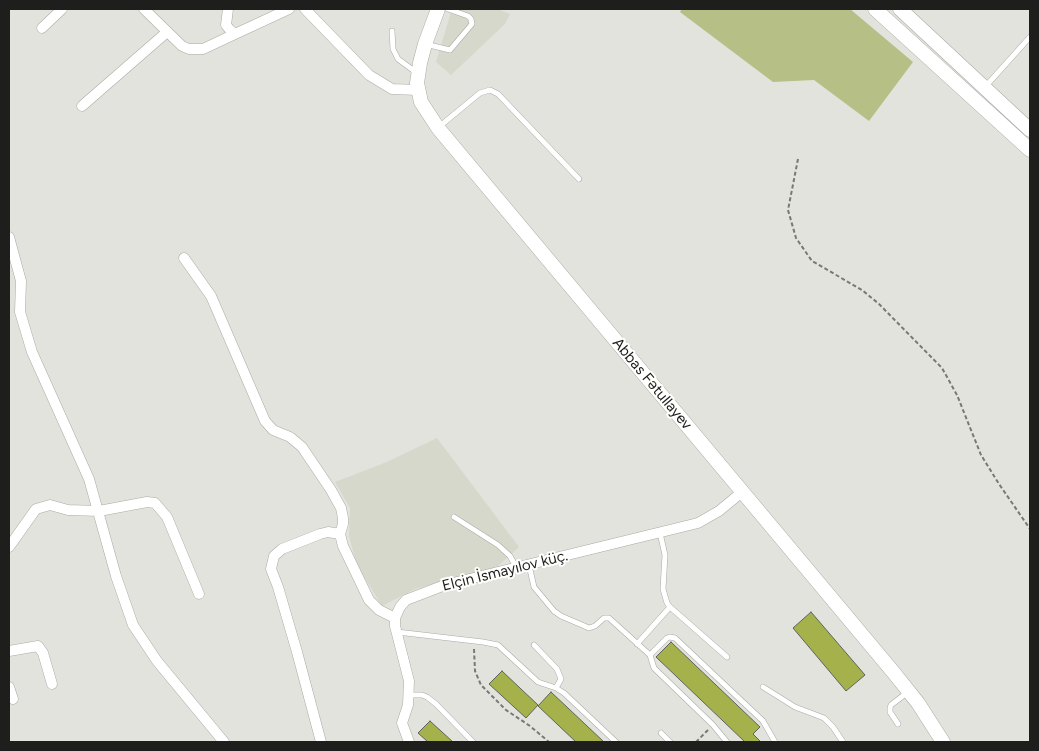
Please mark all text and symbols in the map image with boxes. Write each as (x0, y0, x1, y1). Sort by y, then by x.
street label: Abbas Fətullayev (608, 334, 696, 434)
street label: Elçin İsmayılov küç. (440, 547, 570, 595)

